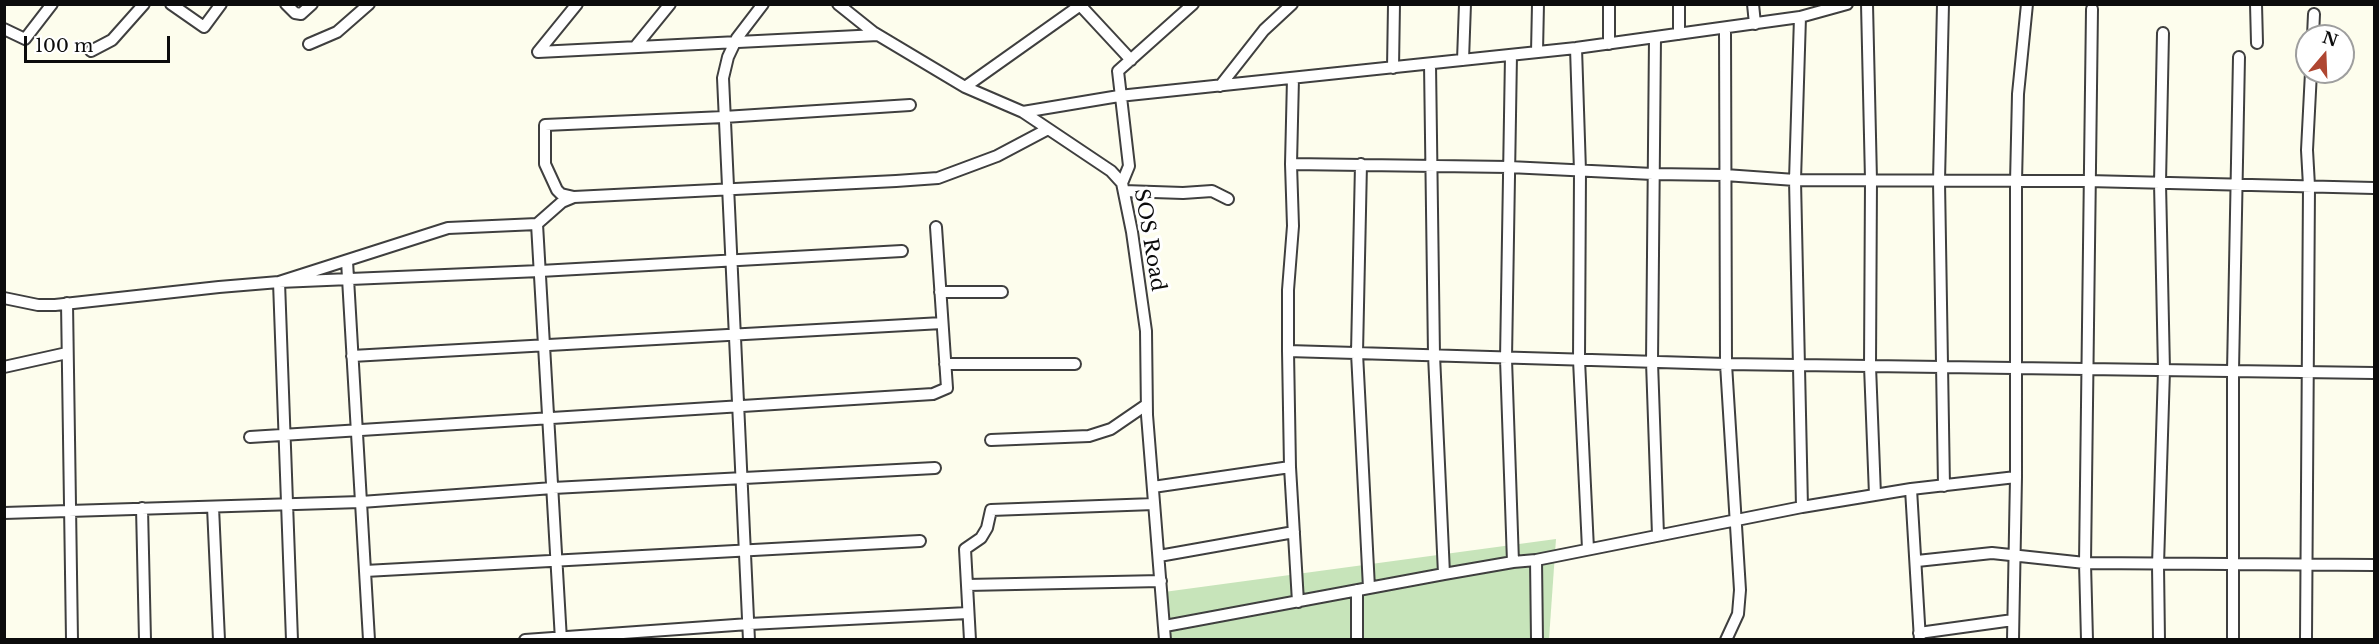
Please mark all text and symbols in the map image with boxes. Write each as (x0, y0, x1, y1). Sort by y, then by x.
scale bar (27, 24, 172, 62)
north arrow (2295, 24, 2355, 84)
text: N (2320, 27, 2341, 51)
text: 100 m (35, 35, 93, 57)
street label: SOS Road (1128, 187, 1170, 293)

